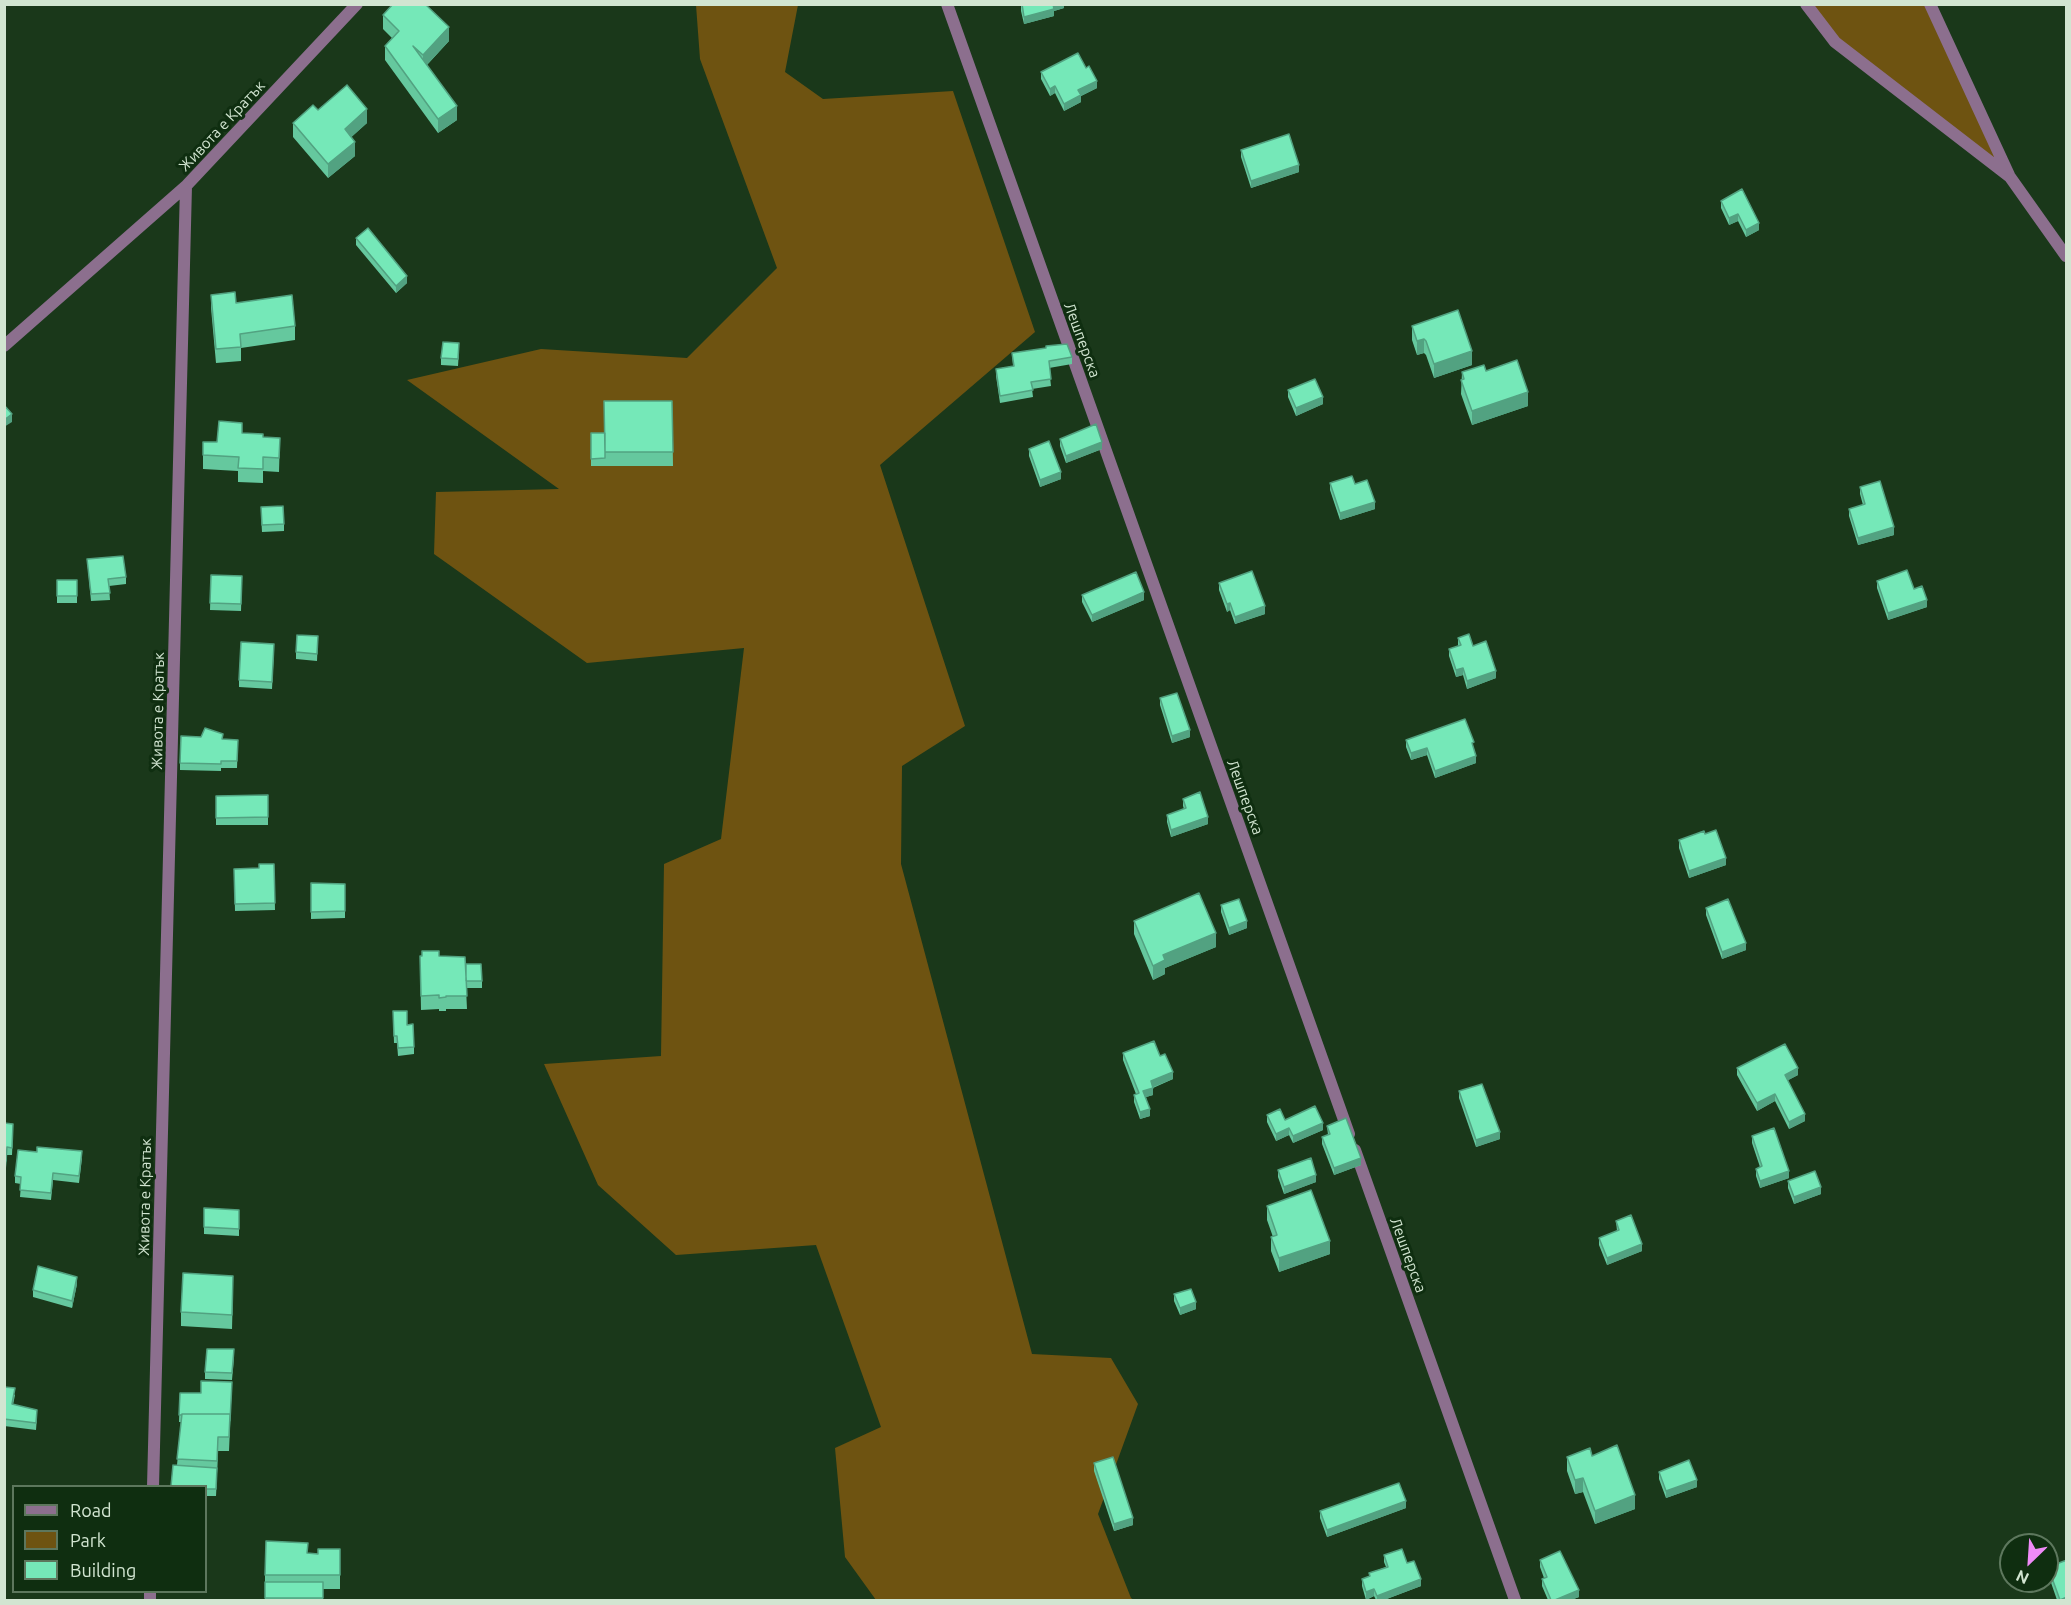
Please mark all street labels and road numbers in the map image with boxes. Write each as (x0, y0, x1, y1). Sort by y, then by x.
street label: Живота е Кратък (175, 77, 269, 175)
street label: Лешперска (1060, 300, 1104, 380)
street label: Живота е Кратък (148, 652, 168, 770)
street label: Лешперска (1223, 757, 1267, 837)
street label: Живота е Кратък (135, 1138, 155, 1256)
street label: Лешперска (1386, 1215, 1430, 1295)

